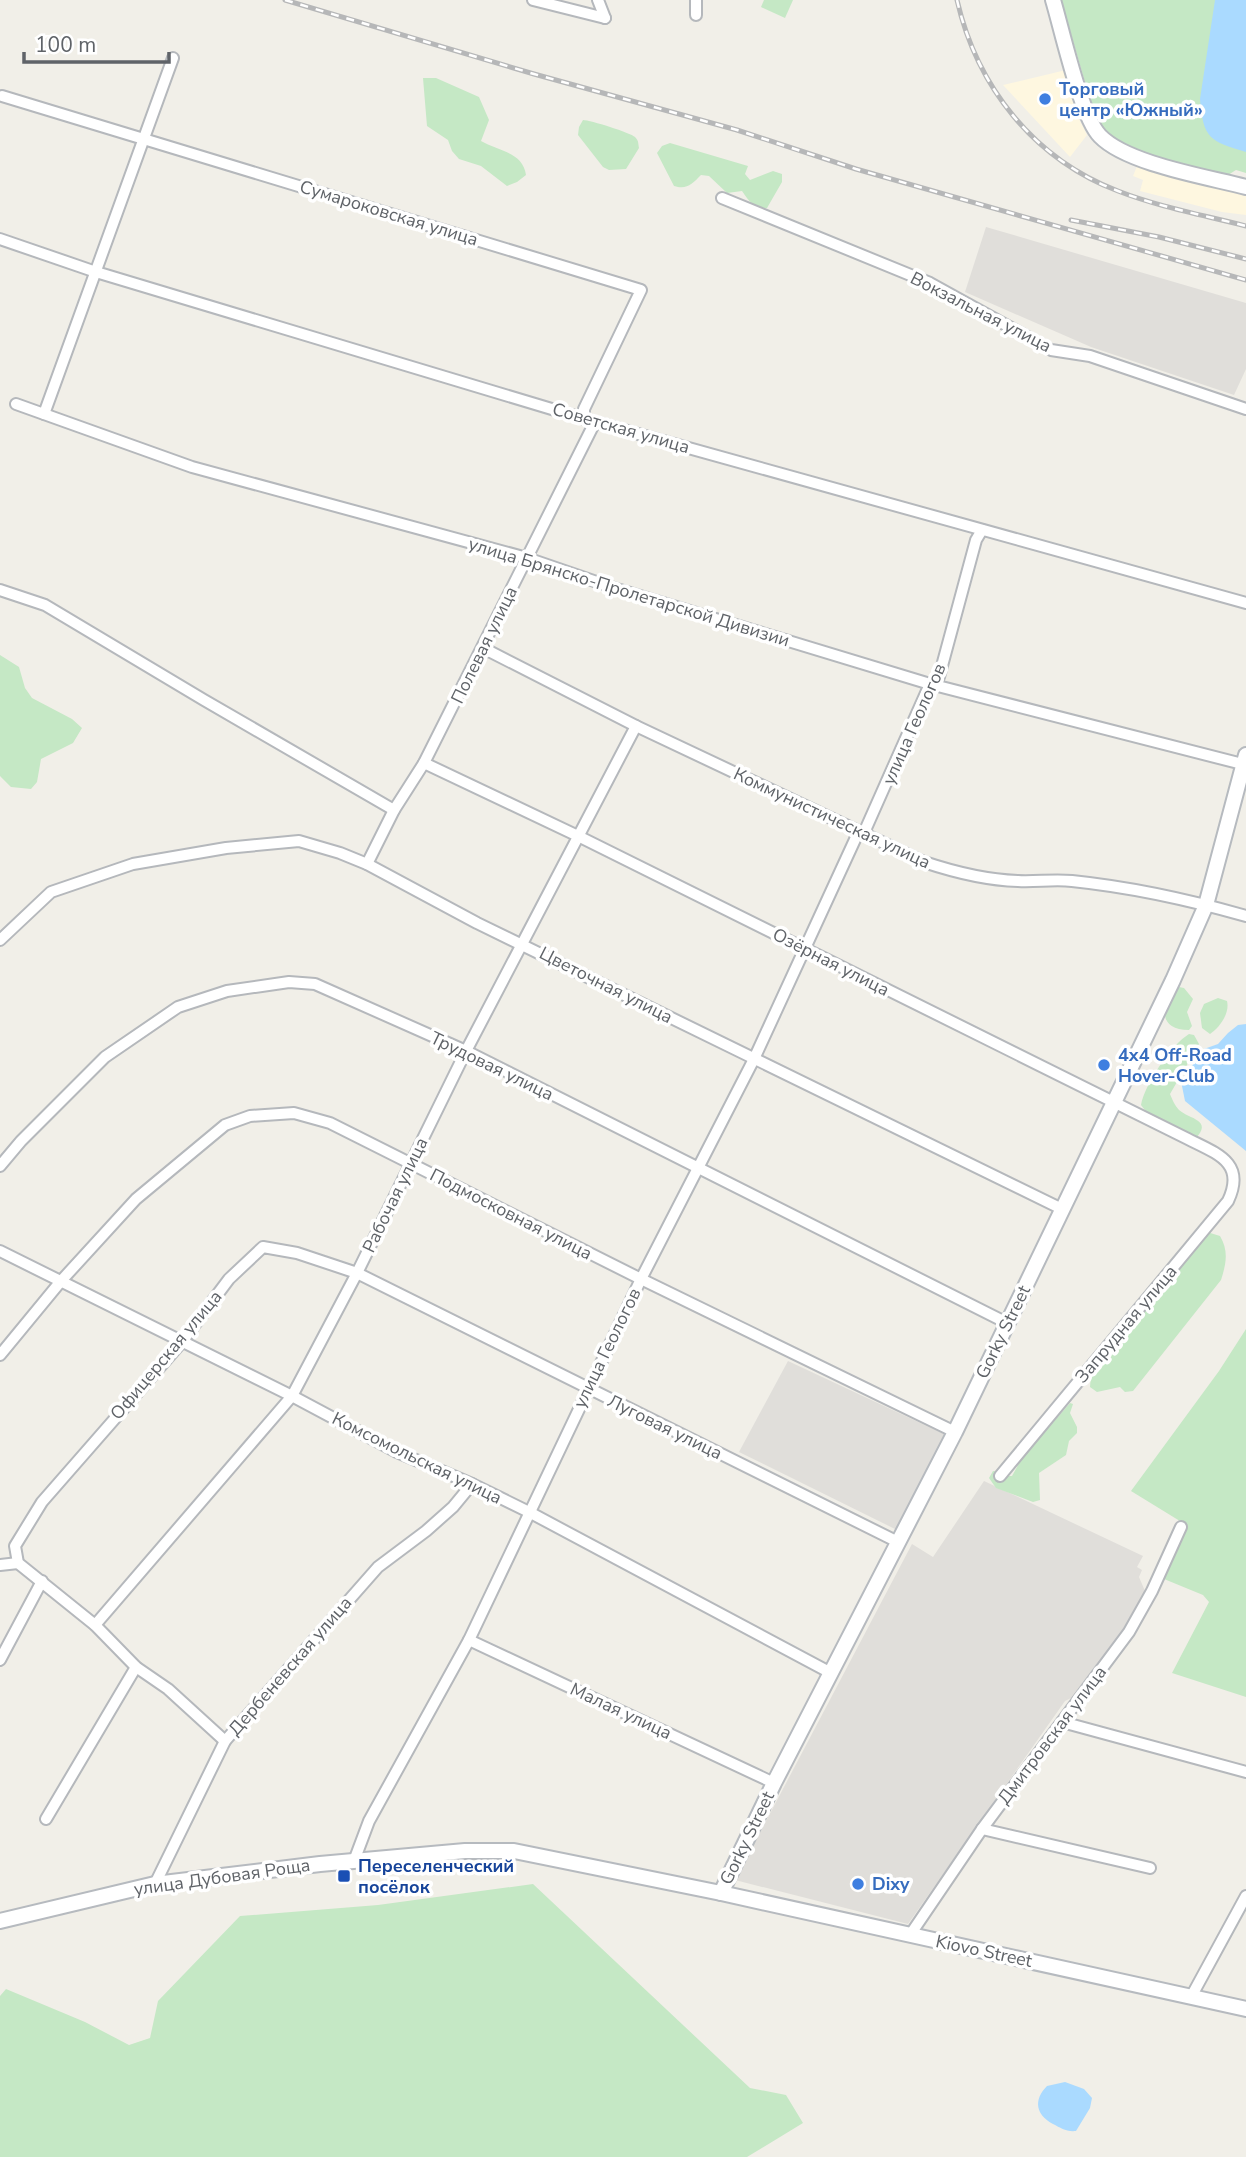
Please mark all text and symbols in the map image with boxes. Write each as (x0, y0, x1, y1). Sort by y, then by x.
scale bar (24, 21, 170, 65)
text: 100 m (35, 31, 96, 59)
place label: Торговый центр «Южный» (1059, 77, 1203, 122)
marker: Торговый центр «Южный» (1037, 91, 1053, 107)
street label: Сумароковская улица (297, 174, 481, 252)
street label: Вокзальная улица (906, 266, 1056, 358)
street label: Советская улица (549, 397, 693, 459)
street label: улица Брянско-Пролетарской Дивизии (465, 532, 793, 652)
street label: Полевая улица (445, 582, 523, 708)
street label: улица Геологов (876, 659, 952, 789)
street label: Коммунистическая улица (730, 762, 934, 874)
street label: Озёрная улица (769, 922, 893, 1002)
street label: Цветочная улица (535, 941, 677, 1029)
street label: Трудовая улица (426, 1026, 558, 1106)
place label: 4x4 Off-Road Hover-Club (1118, 1043, 1232, 1088)
marker: 4x4 Off-Road Hover-Club (1096, 1057, 1112, 1073)
street label: Рабочая улица (357, 1133, 433, 1257)
street label: Подмосковная улица (426, 1163, 596, 1265)
street label: Запрудная улица (1070, 1260, 1182, 1388)
street label: Gorky Street (970, 1281, 1036, 1383)
street label: улица Геологов (568, 1284, 646, 1412)
street label: Офицерская улица (105, 1285, 227, 1425)
street label: Луговая улица (604, 1389, 726, 1465)
street label: Комсомольская улица (328, 1406, 506, 1510)
street label: Дербеневская улица (223, 1591, 357, 1741)
street label: Дмитровская улица (992, 1661, 1112, 1809)
street label: Малая улица (566, 1677, 676, 1745)
street label: Gorky Street (714, 1787, 780, 1889)
street label: улица Дубовая Роща (132, 1853, 312, 1901)
place label: Переселенческий посёлок (358, 1854, 514, 1899)
marker: Переселенческий посёлок (336, 1868, 352, 1884)
place label: Dixy (872, 1872, 910, 1896)
marker: Dixy (850, 1876, 866, 1892)
street label: Kiovo Street (933, 1929, 1035, 1973)

